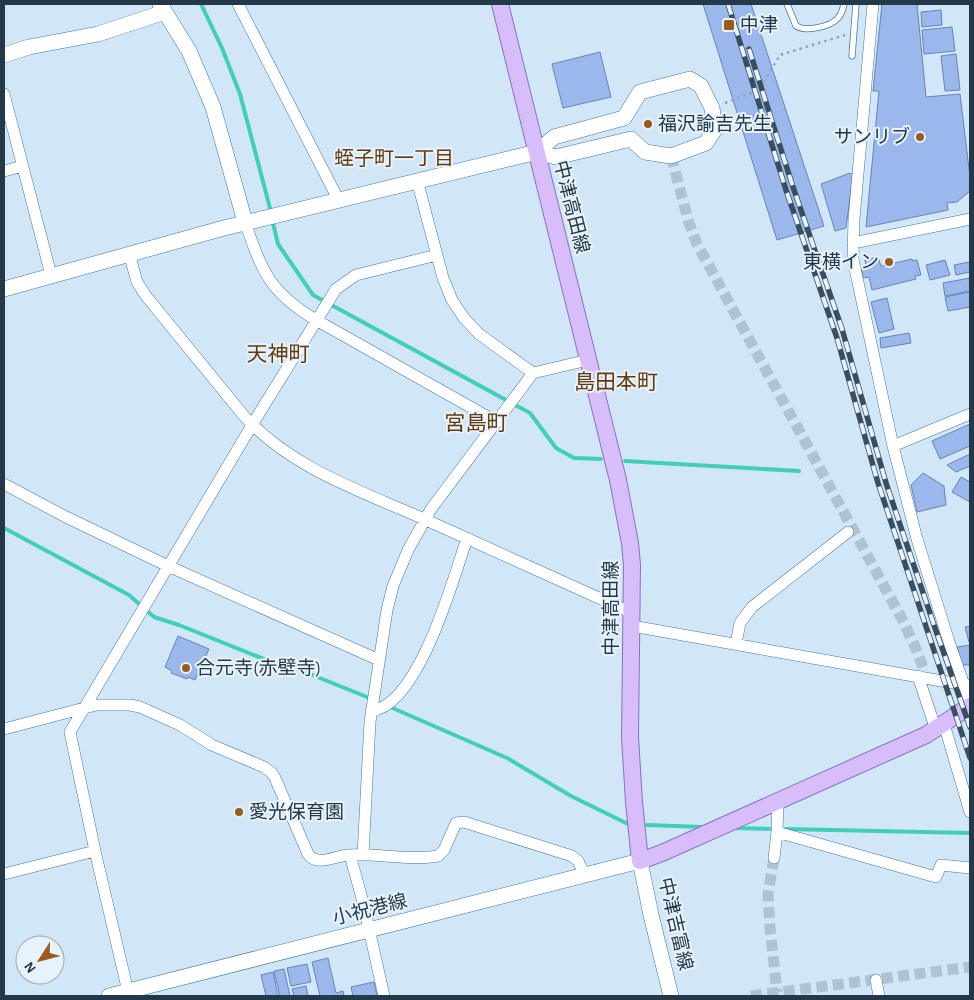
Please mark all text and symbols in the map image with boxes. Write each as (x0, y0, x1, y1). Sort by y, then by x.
place label: 中津 (740, 15, 778, 35)
marker: 中津 (722, 18, 736, 32)
place label: 福沢諭吉先生 (658, 114, 772, 134)
marker: 福沢諭吉先生 (642, 118, 654, 130)
place label: サンリブ (834, 126, 910, 147)
marker: サンリブ (914, 131, 926, 143)
district label: 蛭子町一丁目 (334, 148, 454, 169)
street label: 中津高田線 (550, 158, 593, 255)
place label: 東横イン (803, 252, 879, 272)
marker: 東横イン (883, 256, 895, 268)
district label: 天神町 (247, 343, 310, 365)
district label: 島田本町 (574, 371, 658, 393)
district label: 宮島町 (445, 412, 508, 434)
street label: 中津高田線 (601, 560, 621, 656)
place label: 合元寺(赤壁寺) (196, 657, 321, 678)
marker: 合元寺(赤壁寺) (180, 662, 192, 674)
place label: 愛光保育園 (249, 802, 344, 822)
marker: 愛光保育園 (233, 806, 245, 818)
street label: 中津吉富線 (655, 875, 697, 972)
street label: 小祝港線 (330, 890, 409, 928)
north arrow (15, 935, 65, 985)
text: N (22, 959, 39, 975)

